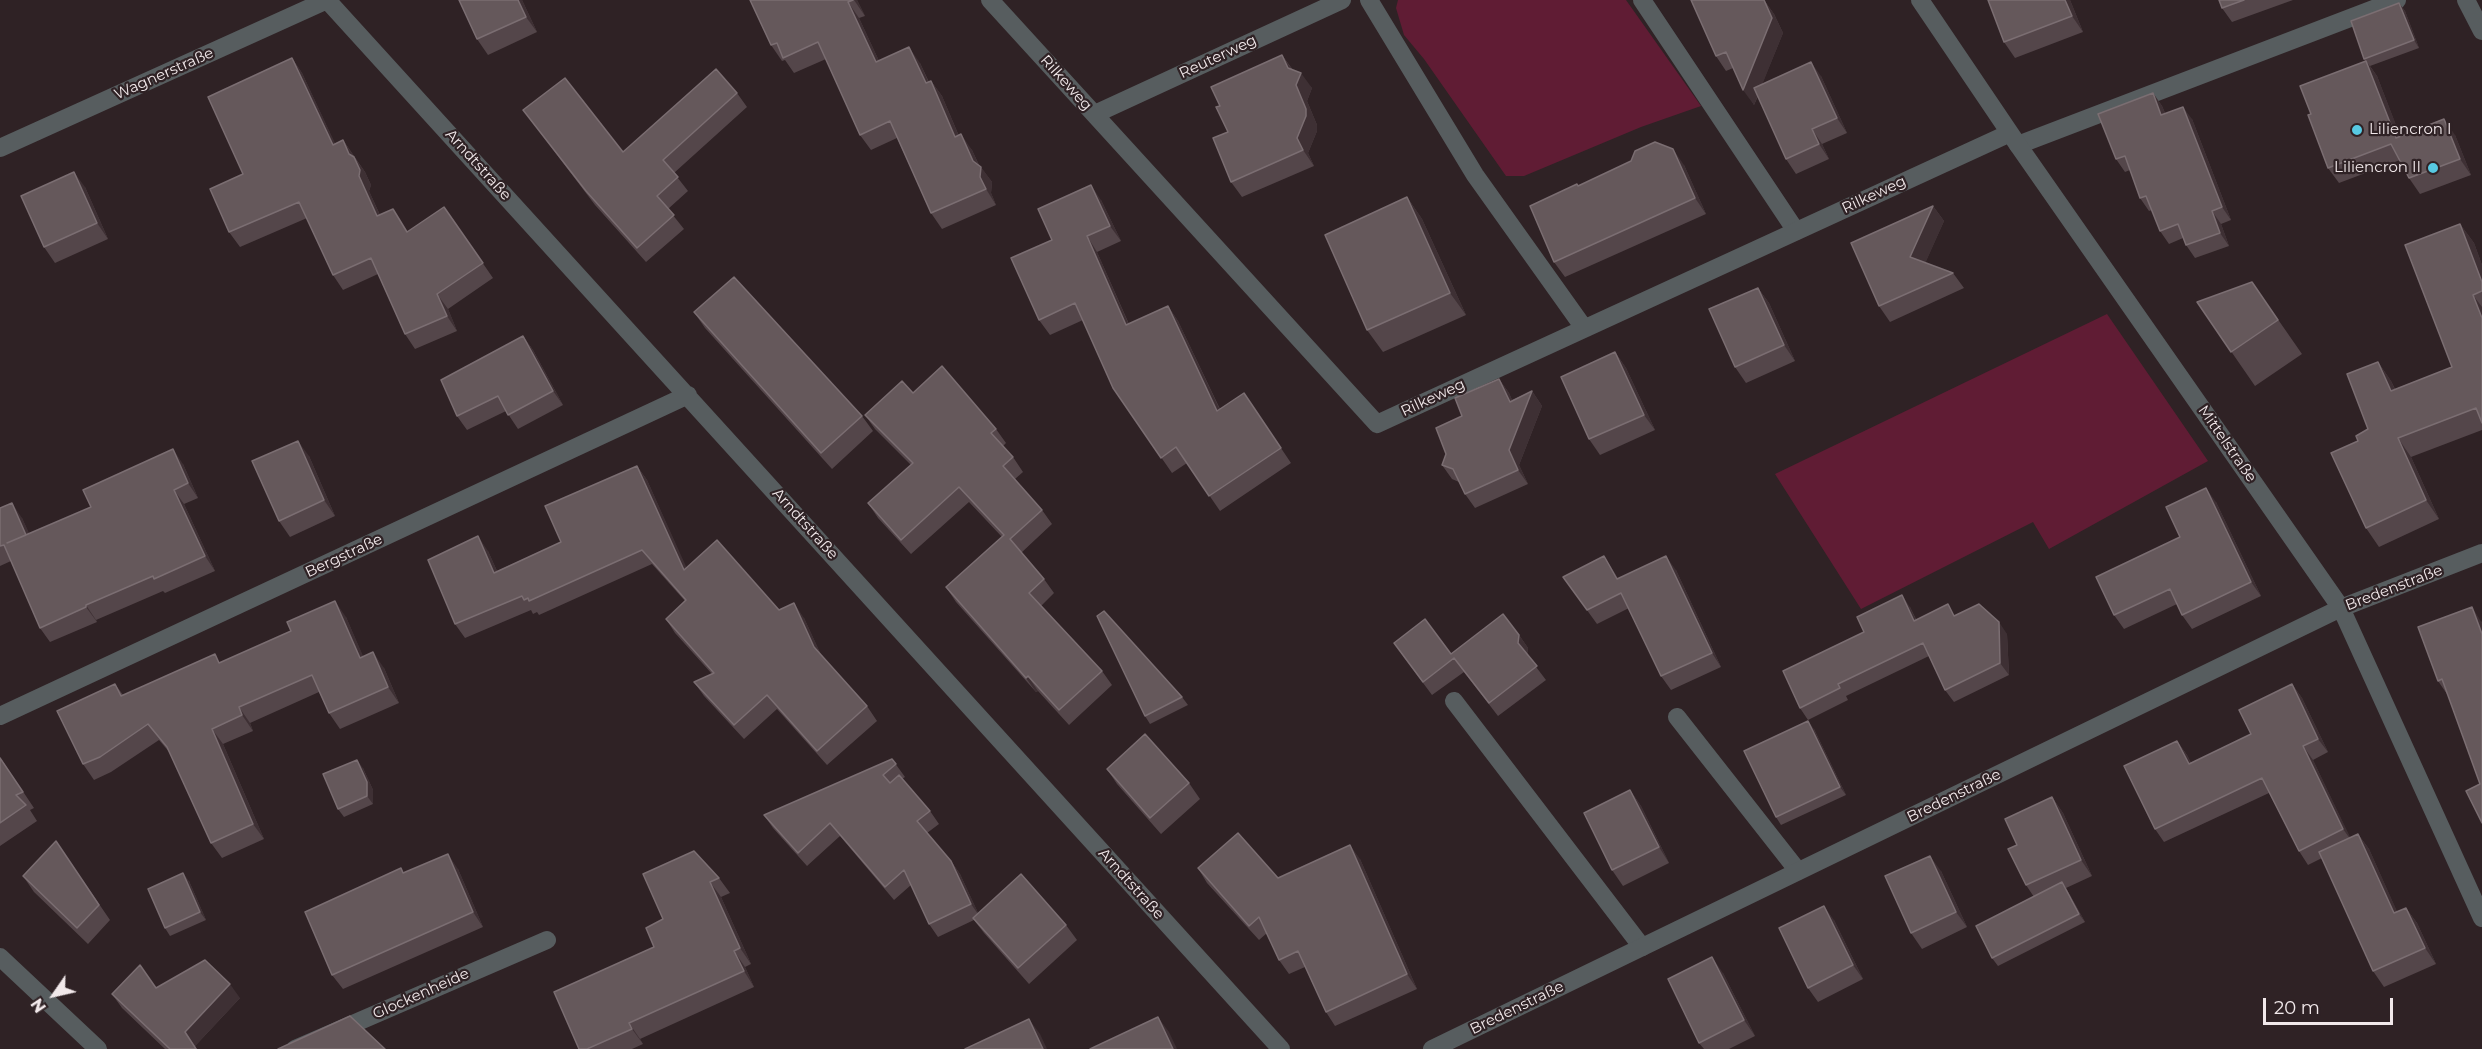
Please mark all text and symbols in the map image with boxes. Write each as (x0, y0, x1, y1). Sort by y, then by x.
street label: Reuterweg (1176, 31, 1260, 83)
street label: Wagnerstraße (112, 44, 216, 104)
street label: Rilkeweg (1036, 51, 1096, 115)
place label: Liliencron I (2369, 121, 2451, 139)
marker: Liliencron I (2350, 123, 2364, 137)
street label: Arndtstraße (441, 126, 515, 204)
place label: Liliencron II (2334, 159, 2421, 177)
marker: Liliencron II (2426, 161, 2440, 175)
street label: Rilkeweg (1839, 172, 1909, 218)
street label: Rilkeweg (1398, 375, 1468, 421)
street label: Mittelstraße (2194, 402, 2260, 486)
street label: Arndtstraße (768, 485, 842, 563)
street label: Bergstraße (302, 530, 386, 582)
street label: Bredenstraße (2343, 561, 2445, 615)
street label: Bredenstraße (1904, 765, 2004, 827)
street label: Arndtstraße (1094, 845, 1168, 923)
north arrow (24, 965, 84, 1025)
street label: Glockenheide (370, 965, 472, 1023)
street label: Bredenstraße (1467, 977, 1567, 1039)
scale bar (2266, 986, 2396, 1024)
text: N (27, 995, 50, 1016)
text: 20 m (2274, 997, 2320, 1019)

